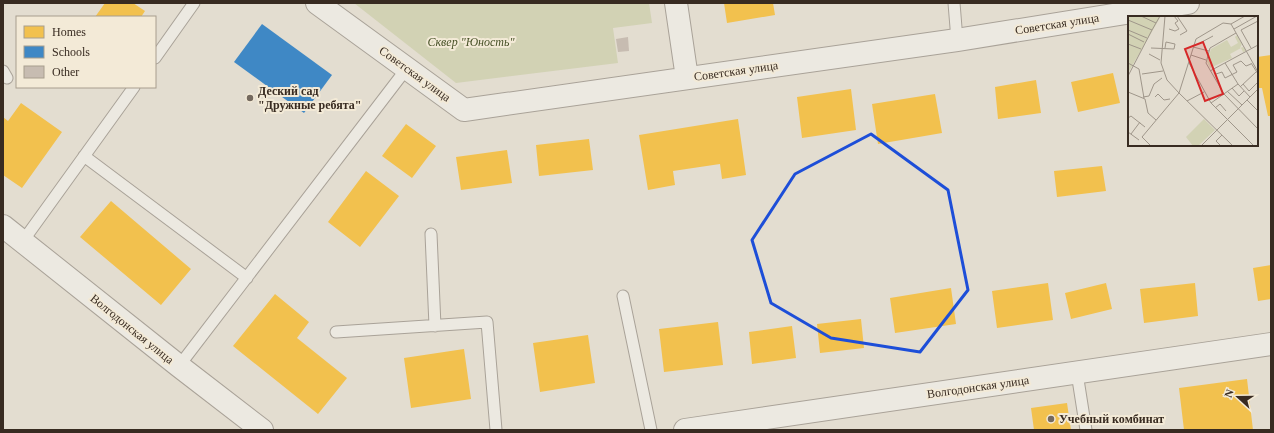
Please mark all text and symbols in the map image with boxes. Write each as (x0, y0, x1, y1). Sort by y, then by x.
street label: Советская улица (1014, 10, 1101, 38)
legend (16, 16, 156, 88)
inset map (1128, 16, 1258, 146)
text: Homes (52, 25, 86, 39)
park label: Сквер "Юность" (427, 35, 515, 49)
street label: Советская улица (377, 43, 454, 105)
text: Schools (52, 45, 90, 59)
street label: Советская улица (693, 58, 780, 84)
text: Other (52, 65, 79, 79)
place label: Деский сад "Дружные ребята" (258, 84, 361, 112)
marker: Деский сад "Дружные ребята" (245, 93, 255, 103)
street label: Волгодонская улица (88, 291, 177, 367)
street label: Волгодонская улица (926, 373, 1031, 401)
north arrow (1218, 377, 1258, 417)
text: N (1222, 388, 1236, 399)
place label: Учебный комбинат (1059, 412, 1164, 426)
marker: Учебный комбинат (1046, 414, 1056, 424)

